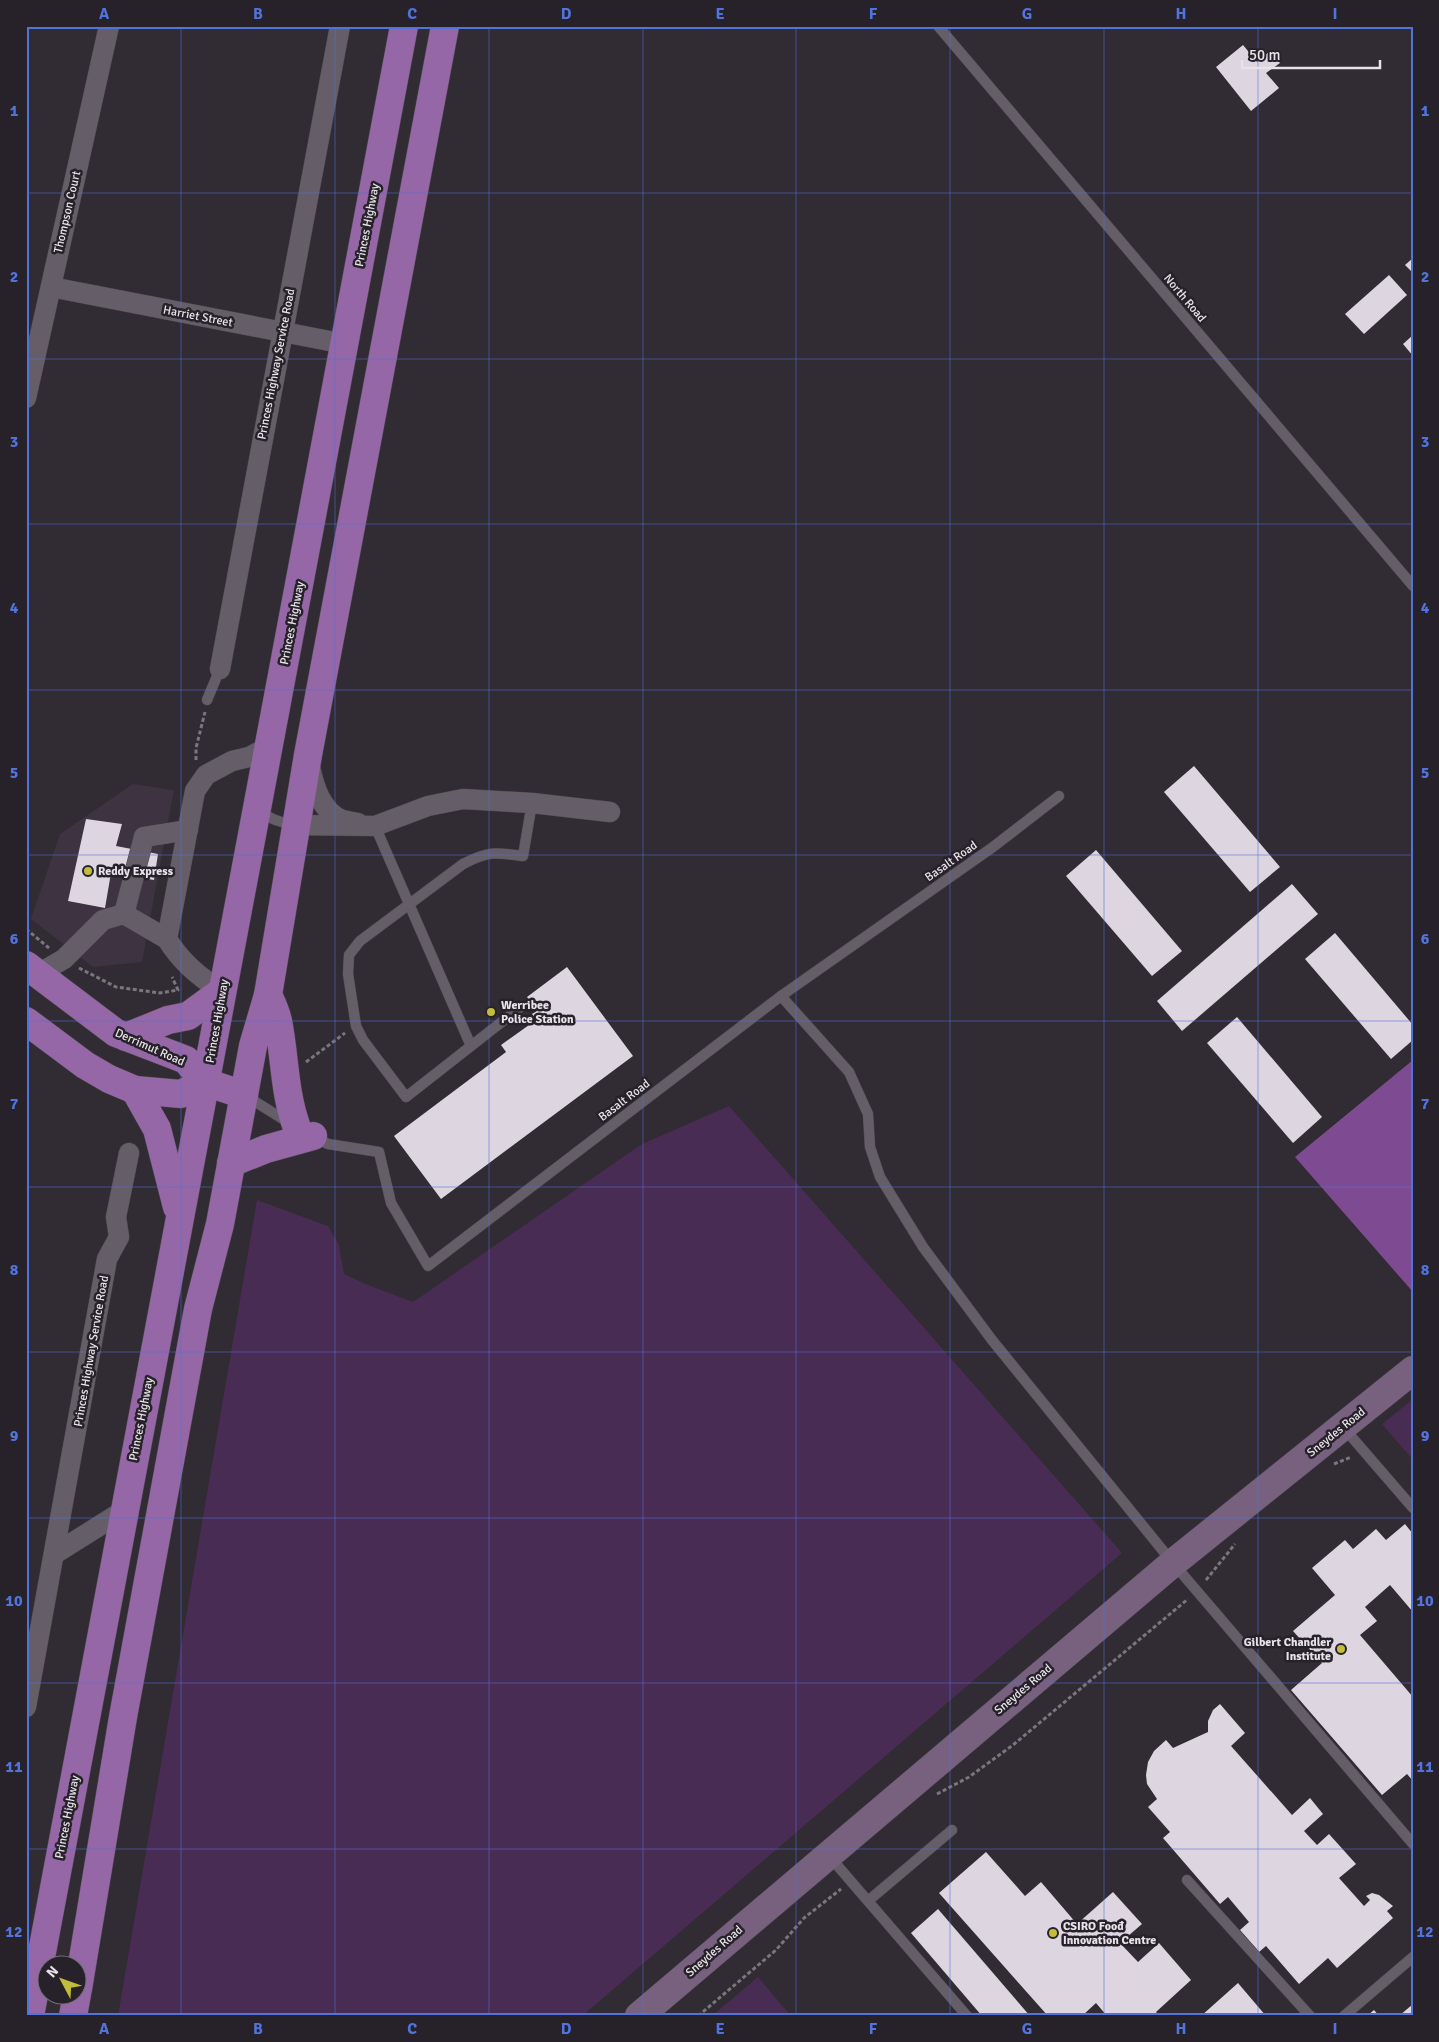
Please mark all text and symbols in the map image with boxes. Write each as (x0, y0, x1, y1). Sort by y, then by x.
text: A (99, 4, 110, 24)
text: B (253, 4, 263, 24)
text: C (407, 4, 417, 24)
text: D (561, 4, 572, 24)
text: E (715, 4, 725, 24)
text: F (869, 4, 878, 24)
text: G (1022, 4, 1032, 24)
text: H (1176, 4, 1186, 24)
text: I (1332, 4, 1338, 24)
scale bar (1242, 38, 1379, 70)
text: 50 m (1249, 46, 1280, 64)
text: 1 (10, 101, 19, 121)
text: 1 (1421, 101, 1430, 121)
street label: Thompson Court (51, 169, 84, 255)
street label: Princes Highway (352, 182, 383, 268)
text: 2 (10, 267, 18, 287)
text: 2 (1421, 267, 1429, 287)
street label: North Road (1160, 271, 1209, 325)
street label: Princes Highway Service Road (255, 287, 298, 441)
street label: Harriet Street (162, 302, 234, 331)
text: 3 (10, 432, 18, 452)
text: 3 (1421, 432, 1429, 452)
street label: Princes Highway (277, 580, 308, 666)
text: 4 (10, 598, 19, 618)
text: 4 (1421, 598, 1430, 618)
text: 5 (10, 763, 18, 783)
text: 5 (1421, 763, 1429, 783)
street label: Basalt Road (922, 838, 980, 885)
place label: Reddy Express (98, 864, 174, 879)
marker: Reddy Express (82, 865, 94, 877)
text: 6 (10, 929, 19, 949)
text: 6 (1421, 929, 1430, 949)
street label: Princes Highway (203, 978, 232, 1064)
place label: Werribee Police Station (501, 998, 574, 1027)
marker: Werribee Police Station (485, 1006, 497, 1018)
street label: Derrimut Road (113, 1025, 187, 1070)
street label: Basalt Road (596, 1076, 653, 1125)
text: 7 (10, 1094, 19, 1114)
text: 7 (1421, 1094, 1430, 1114)
text: 8 (10, 1260, 19, 1280)
text: 8 (1421, 1260, 1430, 1280)
street label: Princes Highway Service Road (71, 1274, 112, 1428)
street label: Princes Highway (126, 1376, 157, 1462)
street label: Sneydes Road (1304, 1404, 1368, 1460)
text: 9 (10, 1426, 19, 1446)
text: 9 (1421, 1426, 1430, 1446)
text: 10 (5, 1591, 23, 1611)
text: 10 (1416, 1591, 1434, 1611)
place label: Gilbert Chandler Institute (1244, 1635, 1331, 1664)
marker: Gilbert Chandler Institute (1335, 1643, 1347, 1655)
street label: Sneydes Road (991, 1661, 1055, 1718)
text: 11 (5, 1757, 23, 1777)
text: 11 (1416, 1757, 1434, 1777)
street label: Princes Highway (52, 1774, 83, 1860)
place label: CSIRO Foođ Innovation Centre (1063, 1919, 1156, 1948)
text: 12 (5, 1922, 23, 1942)
text: 12 (1416, 1922, 1434, 1942)
street label: Sneydes Road (683, 1923, 746, 1980)
marker: CSIRO Foođ Innovation Centre (1047, 1927, 1059, 1939)
north arrow (38, 1954, 88, 2004)
text: N (43, 1963, 62, 1981)
text: A (99, 2019, 110, 2039)
text: B (253, 2019, 263, 2039)
text: C (407, 2019, 417, 2039)
text: D (561, 2019, 572, 2039)
text: E (715, 2019, 725, 2039)
text: F (869, 2019, 878, 2039)
text: G (1022, 2019, 1032, 2039)
text: H (1176, 2019, 1186, 2039)
text: I (1332, 2019, 1338, 2039)

